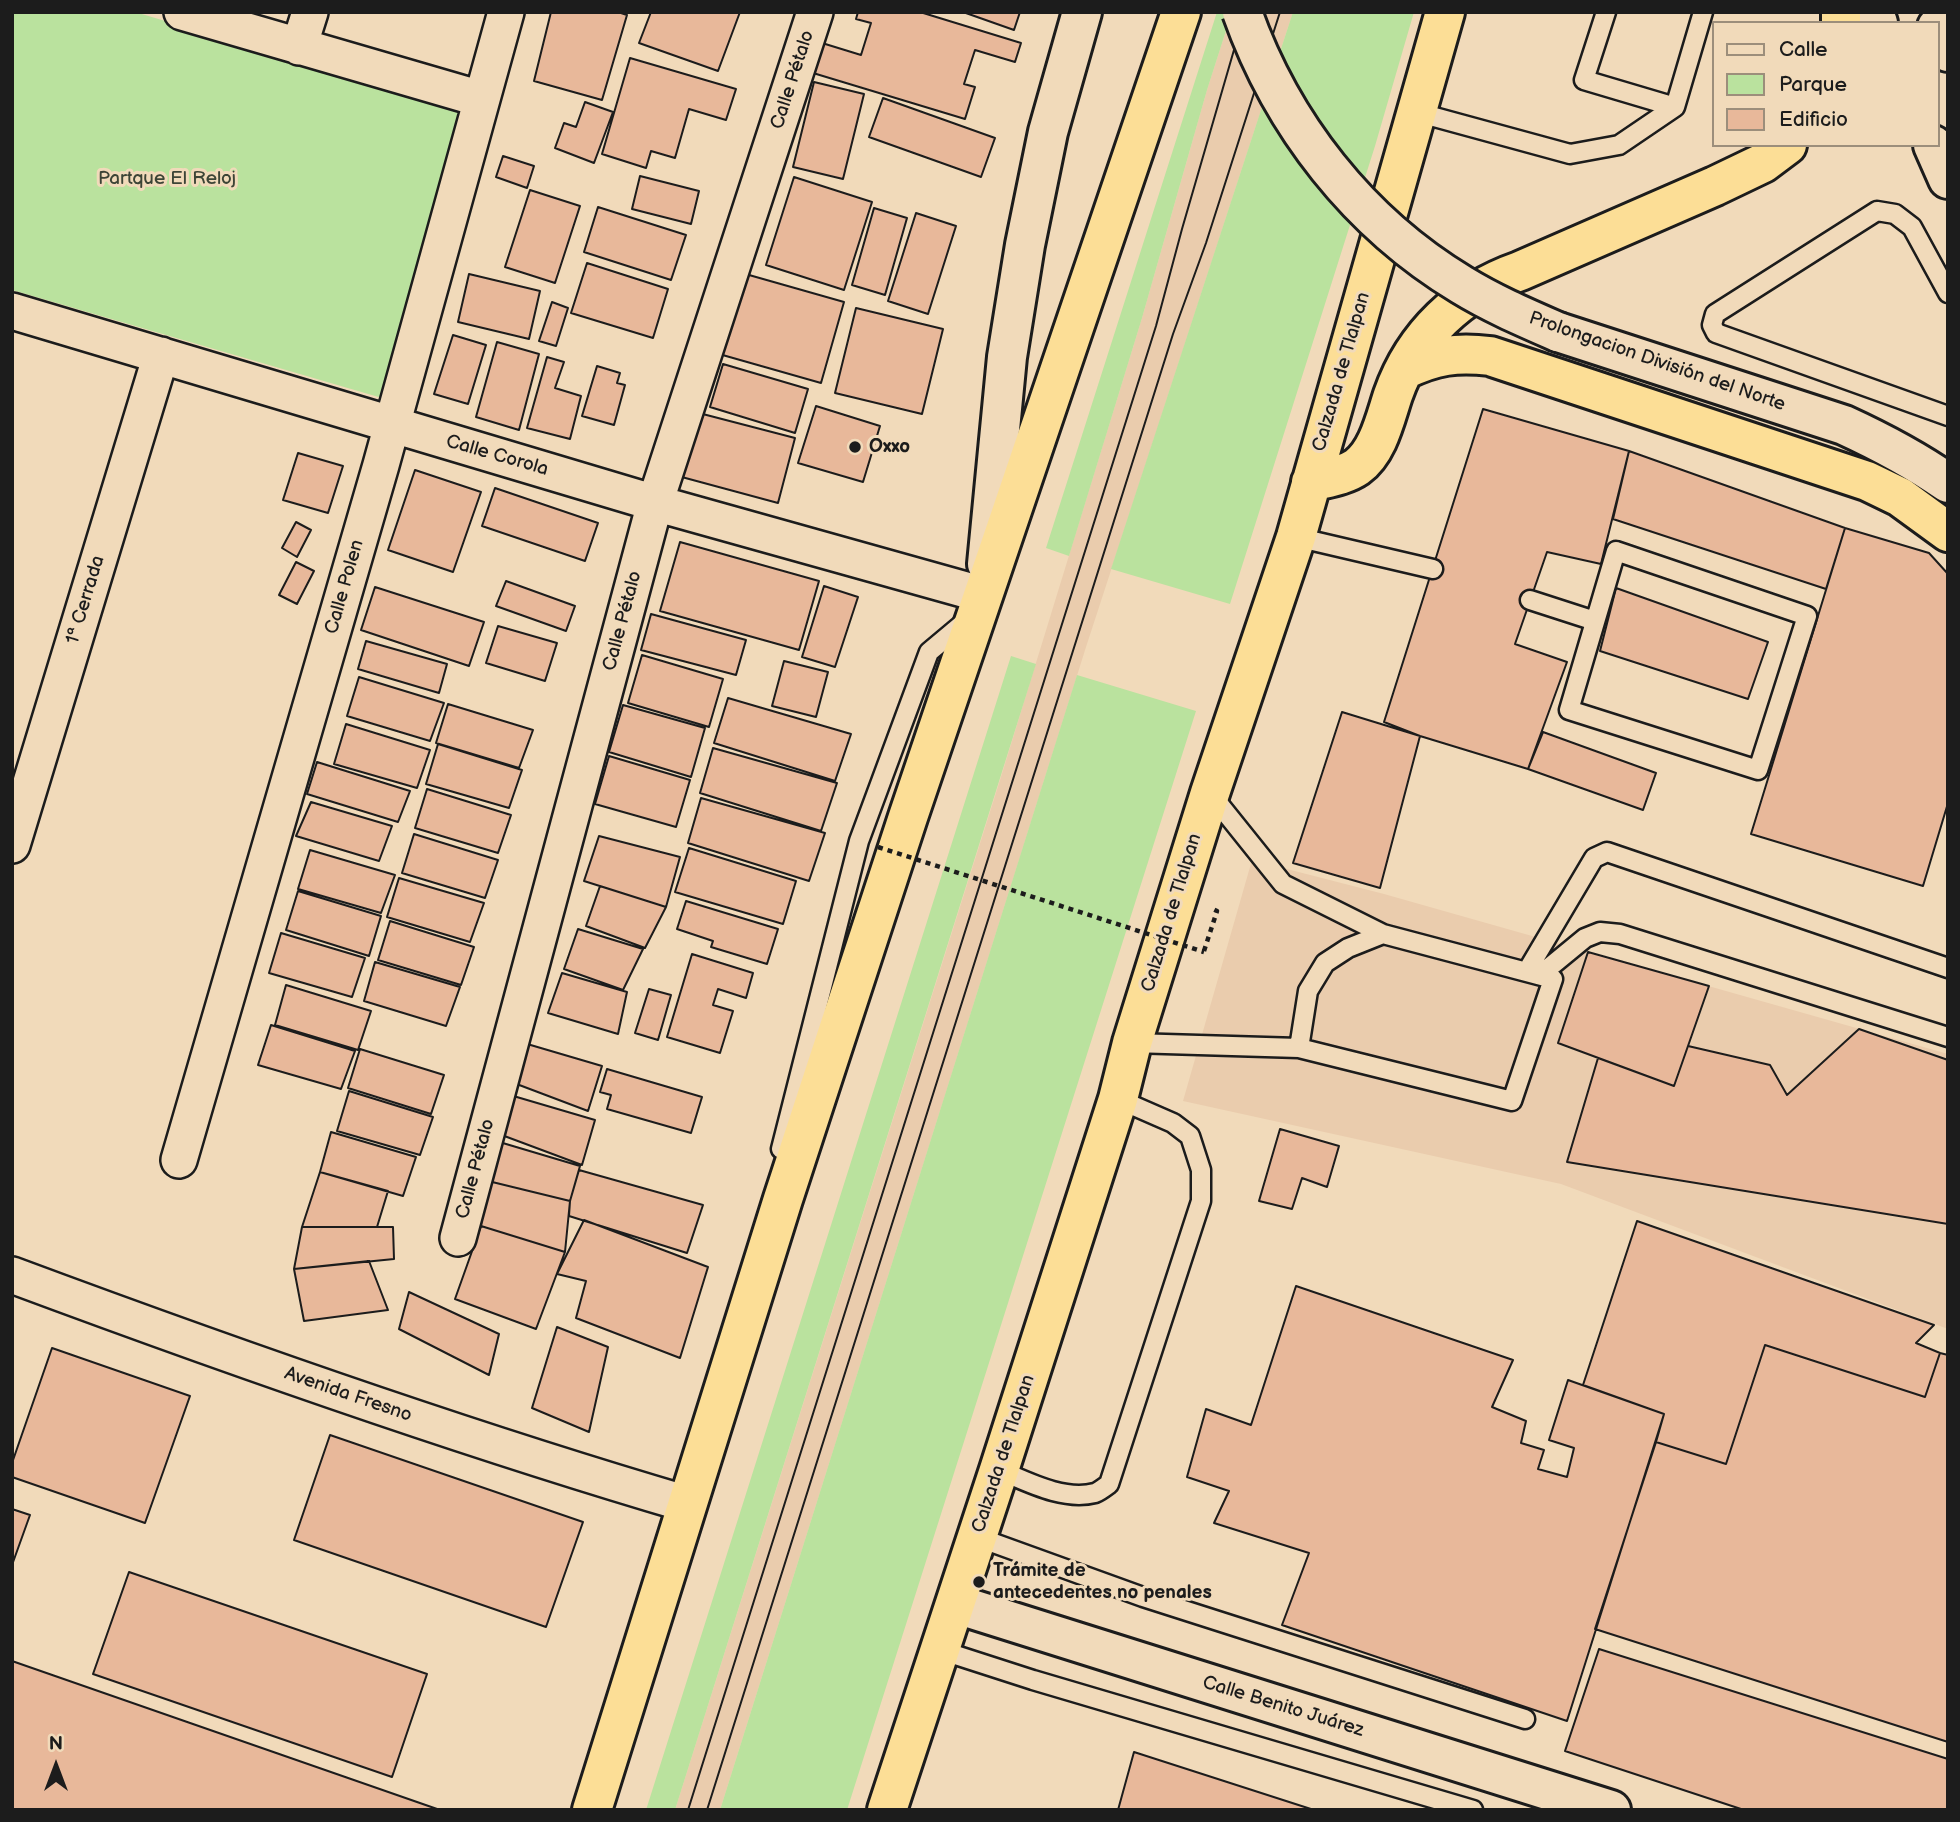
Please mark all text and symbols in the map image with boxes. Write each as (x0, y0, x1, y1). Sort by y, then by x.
legend (1712, 21, 1939, 147)
street label: Calle Pétalo (766, 28, 820, 132)
text: Calle (1779, 37, 1828, 62)
text: Parque (1779, 72, 1847, 97)
text: Edificio (1779, 107, 1848, 132)
park label: Partque El Reloj (98, 168, 236, 190)
street label: Calzada de Tlalpan (1308, 290, 1376, 454)
street label: Prolongacion División del Norte (1526, 307, 1788, 417)
street label: Calle Corola (443, 431, 551, 481)
place label: Oxxo (869, 436, 910, 458)
marker: Oxxo (847, 439, 863, 455)
street label: Calle Polen (321, 537, 369, 637)
street label: 1ª Cerrada (62, 553, 110, 647)
street label: Calle Pétalo (599, 569, 647, 673)
street label: Calzada de Tlalpan (1137, 831, 1207, 995)
street label: Calle Pétalo (452, 1117, 500, 1221)
street label: Avenida Fresno (281, 1363, 415, 1427)
street label: Calzada de Tlalpan (968, 1372, 1040, 1536)
place label: Trámite de antecedentes no penales (993, 1560, 1212, 1604)
marker: Trámite de antecedentes no penales (971, 1574, 987, 1590)
street label: Calle Benito Juárez (1199, 1672, 1367, 1742)
north arrow (21, 1731, 91, 1801)
text: N (49, 1733, 63, 1756)

